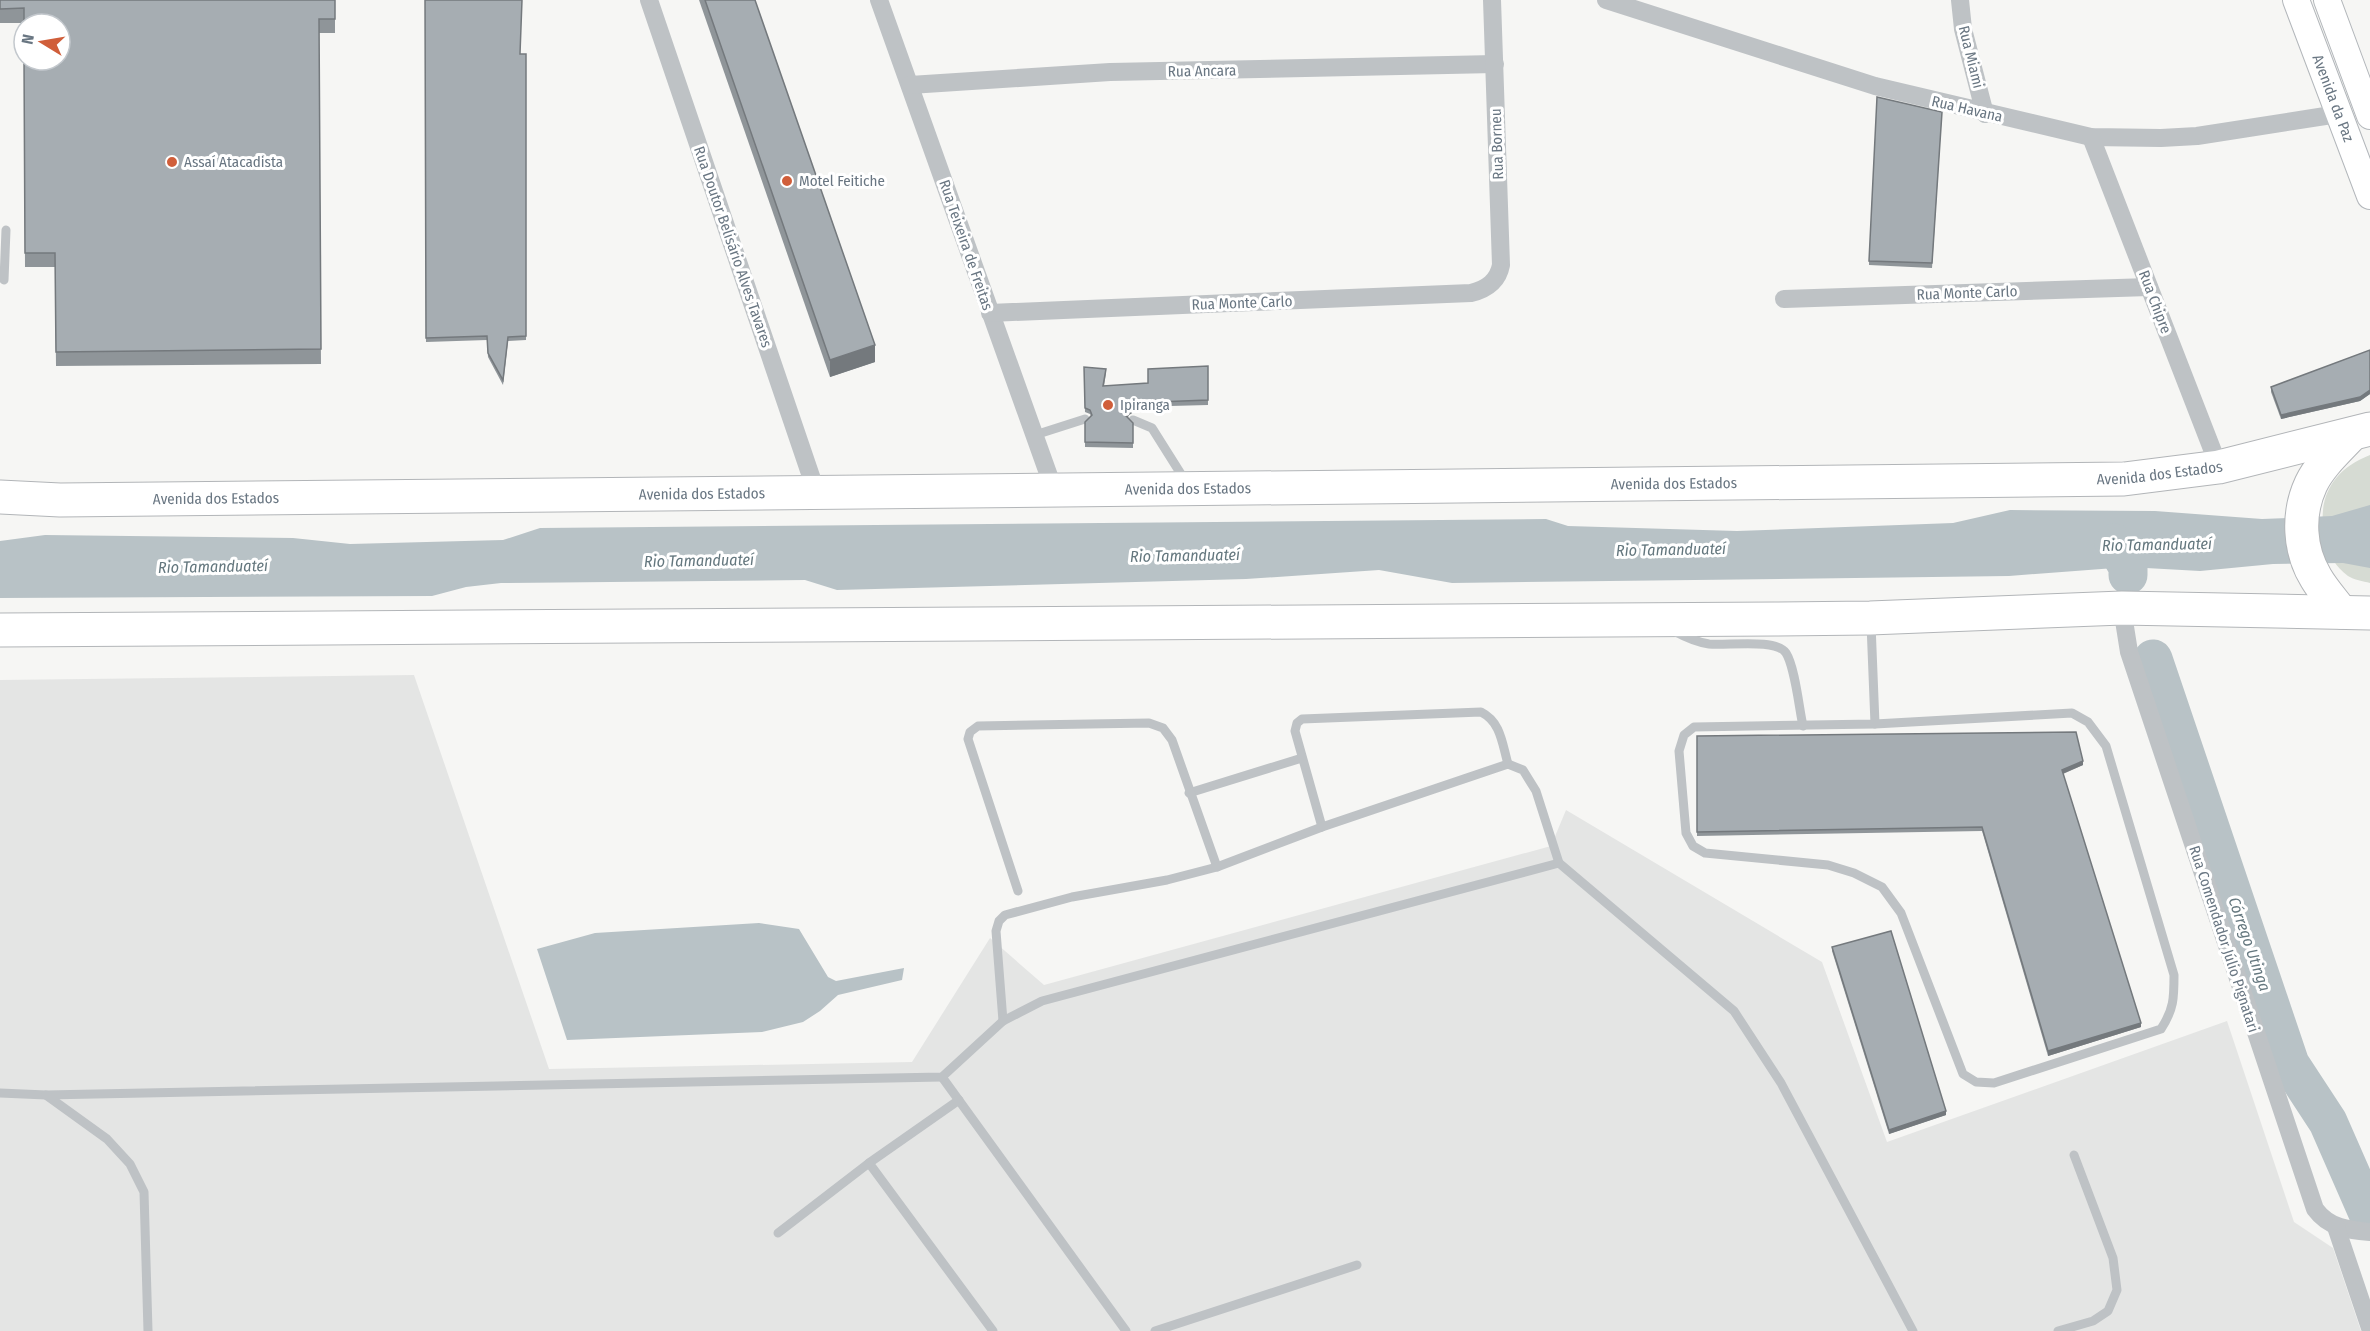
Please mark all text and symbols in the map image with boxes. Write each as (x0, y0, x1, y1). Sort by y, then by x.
north arrow (12, 12, 72, 72)
street label: Rua Miami (1955, 24, 1987, 90)
text: N (18, 33, 38, 46)
street label: Avenida da Paz (2308, 52, 2358, 144)
street label: Rua Ancara (1168, 61, 1236, 81)
street label: Rua Havana (1930, 92, 2004, 126)
street label: Rua Borneu (1487, 108, 1507, 180)
street label: Rua Doutor Belisário Alves Tavares (690, 144, 776, 350)
place label: Assaí Atacadista (184, 153, 283, 171)
marker: Assaí Atacadista (165, 155, 179, 169)
place label: Motel Feitiche (799, 172, 885, 190)
marker: Motel Feitiche (780, 174, 794, 188)
street label: Rua Teixeira de Freitas (935, 177, 997, 313)
street label: Rua Chipre (2135, 268, 2175, 336)
street label: Rua Monte Carlo (1916, 282, 2018, 304)
street label: Rua Monte Carlo (1191, 292, 1293, 314)
place label: Ipiranga (1120, 396, 1170, 414)
marker: Ipiranga (1101, 398, 1115, 412)
street label: Avenida dos Estados (2097, 457, 2224, 488)
street label: Avenida dos Estados (1611, 474, 1737, 493)
street label: Avenida dos Estados (1125, 479, 1251, 499)
street label: Avenida dos Estados (639, 484, 765, 504)
street label: Avenida dos Estados (153, 489, 279, 508)
water label: Rio Tamanduateí (2102, 534, 2213, 555)
water label: Rio Tamanduateí (1616, 539, 1727, 560)
water label: Rio Tamanduateí (1130, 545, 1241, 566)
water label: Rio Tamanduateí (644, 550, 755, 571)
water label: Rio Tamanduateí (158, 556, 269, 577)
street label: Rua Comendador Júlio Pignatari (2185, 843, 2263, 1035)
water label: Córrego Utinga (2225, 895, 2275, 994)

